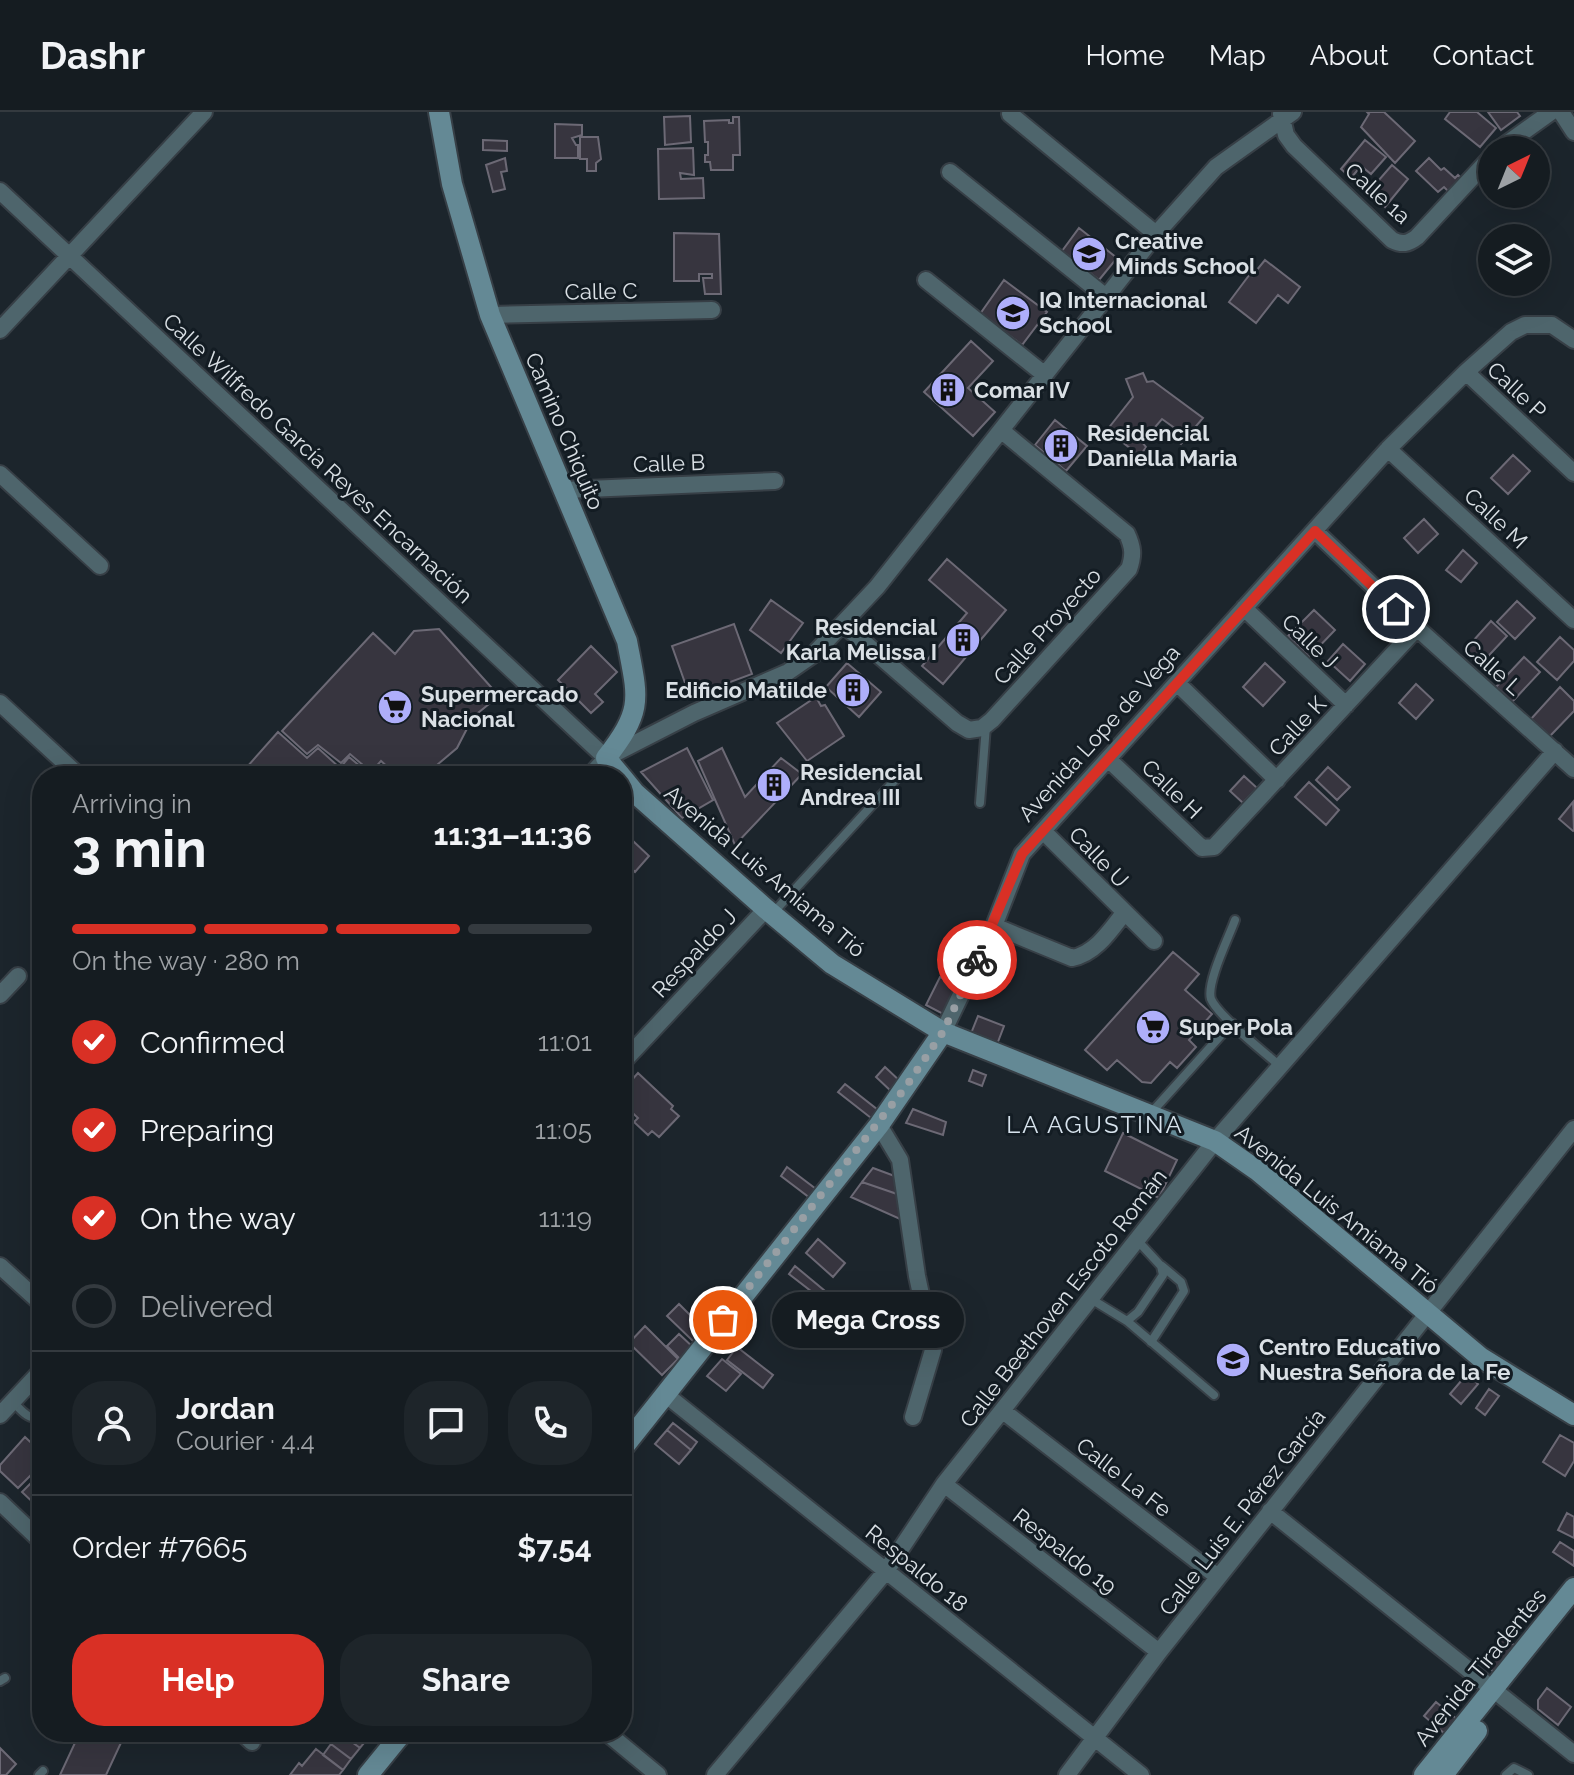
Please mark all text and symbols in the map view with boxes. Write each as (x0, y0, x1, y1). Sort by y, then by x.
text: Dashr (40, 33, 145, 78)
text: Home (1085, 39, 1165, 72)
text: Map (1209, 39, 1266, 72)
text: About (1310, 39, 1389, 72)
text: Contact (1433, 39, 1534, 72)
north arrow (1478, 136, 1550, 208)
map controls (1478, 136, 1550, 296)
street label: Calle 1a (1340, 157, 1416, 229)
button: layers (1478, 224, 1550, 296)
place label: Creative Minds School (1115, 228, 1257, 279)
school or university icon: Creative Minds School (1070, 235, 1108, 273)
street label: Calle C (564, 277, 638, 305)
place label: IQ Internacional School (1039, 287, 1208, 338)
school or university icon: IQ Internacional School (994, 294, 1032, 332)
street label: Calle Wilfredo García Reyes Encarnación (158, 308, 478, 608)
street label: Camino Chiquito (520, 349, 610, 513)
street label: Calle P (1482, 356, 1552, 424)
building icon: Comar IV (929, 371, 967, 409)
place label: Comar IV (974, 377, 1070, 403)
place label: Residencial Daniella Maria (1087, 420, 1237, 471)
building icon: Residencial Daniella Maria (1042, 427, 1080, 465)
street label: Calle B (632, 449, 706, 477)
street label: Calle M (1459, 482, 1533, 554)
street label: Calle Proyecto (988, 562, 1106, 690)
pin (1362, 575, 1430, 643)
icon: home (1374, 587, 1418, 631)
street label: Calle J (1277, 608, 1343, 674)
place label: Residencial Karla Melissa I (786, 614, 938, 665)
building icon: Residencial Karla Melissa I (944, 621, 982, 659)
street label: Calle L (1458, 634, 1528, 700)
street label: Avenida Lope de Vega (1013, 639, 1185, 827)
building icon: Edificio Matilde (834, 671, 872, 709)
place label: Edificio Matilde (665, 677, 827, 703)
place label: Supermercado Nacional (421, 681, 578, 732)
supermarket icon: Supermercado Nacional (376, 688, 414, 726)
street label: Calle K (1263, 690, 1332, 761)
street label: Calle H (1136, 754, 1208, 824)
place label: Residencial Andrea III (800, 759, 923, 810)
building icon: Residencial Andrea III (755, 766, 793, 804)
street label: Avenida Luis Amiama Tió (659, 779, 871, 963)
text: Arriving in (72, 789, 192, 819)
text: 11:31–11:36 (433, 817, 592, 852)
text: 3 min (72, 818, 207, 879)
street label: Calle U (1064, 821, 1134, 893)
street label: Respaldo J (646, 903, 742, 1003)
courier (937, 920, 1017, 1000)
icon: bike (955, 938, 999, 982)
text: On the way · 280 m (72, 946, 300, 976)
supermarket icon: Super Pola (1134, 1008, 1172, 1046)
place label: Super Pola (1179, 1014, 1293, 1040)
icon: check (72, 1020, 116, 1064)
text: Confirmed (140, 1025, 285, 1060)
text: 11:01 (538, 1027, 592, 1057)
icon: check (72, 1108, 116, 1152)
district label: LA AGUSTINA (1006, 1110, 1184, 1139)
text: Preparing (140, 1113, 274, 1148)
text: 11:05 (535, 1115, 592, 1145)
street label: Avenida Luis Amiama Tió (1230, 1119, 1444, 1299)
street label: Calle Beethoven Escoto Román (954, 1164, 1172, 1432)
icon: check (72, 1196, 116, 1240)
text: On the way (140, 1201, 296, 1236)
text: 11:19 (538, 1203, 592, 1233)
pin (689, 1286, 757, 1354)
text: Delivered (140, 1289, 273, 1324)
callout: Mega Cross (771, 1292, 963, 1348)
icon: bag (701, 1298, 745, 1342)
text: Mega Cross (796, 1305, 940, 1335)
place label: Centro Educativo Nuestra Señora de la Fe (1259, 1334, 1511, 1385)
school or university icon: Centro Educativo Nuestra Señora de la Fe (1214, 1341, 1252, 1379)
button: person (72, 1381, 156, 1465)
button: chat (404, 1381, 488, 1465)
button: phone (508, 1381, 592, 1465)
text: Jordan (176, 1391, 275, 1426)
street label: Calle Luis E. Pérez García (1153, 1404, 1331, 1620)
text: Courier · 4.4 (176, 1426, 315, 1456)
street label: Calle La Fe (1071, 1432, 1177, 1522)
street label: Respaldo 19 (1008, 1503, 1122, 1599)
street label: Respaldo 18 (861, 1519, 973, 1617)
text: Order #7665 (72, 1530, 247, 1565)
text: $7.54 (517, 1530, 592, 1565)
street label: Avenida Tiradentes (1409, 1583, 1551, 1751)
button: Help (72, 1634, 324, 1726)
button: Share (340, 1634, 592, 1726)

